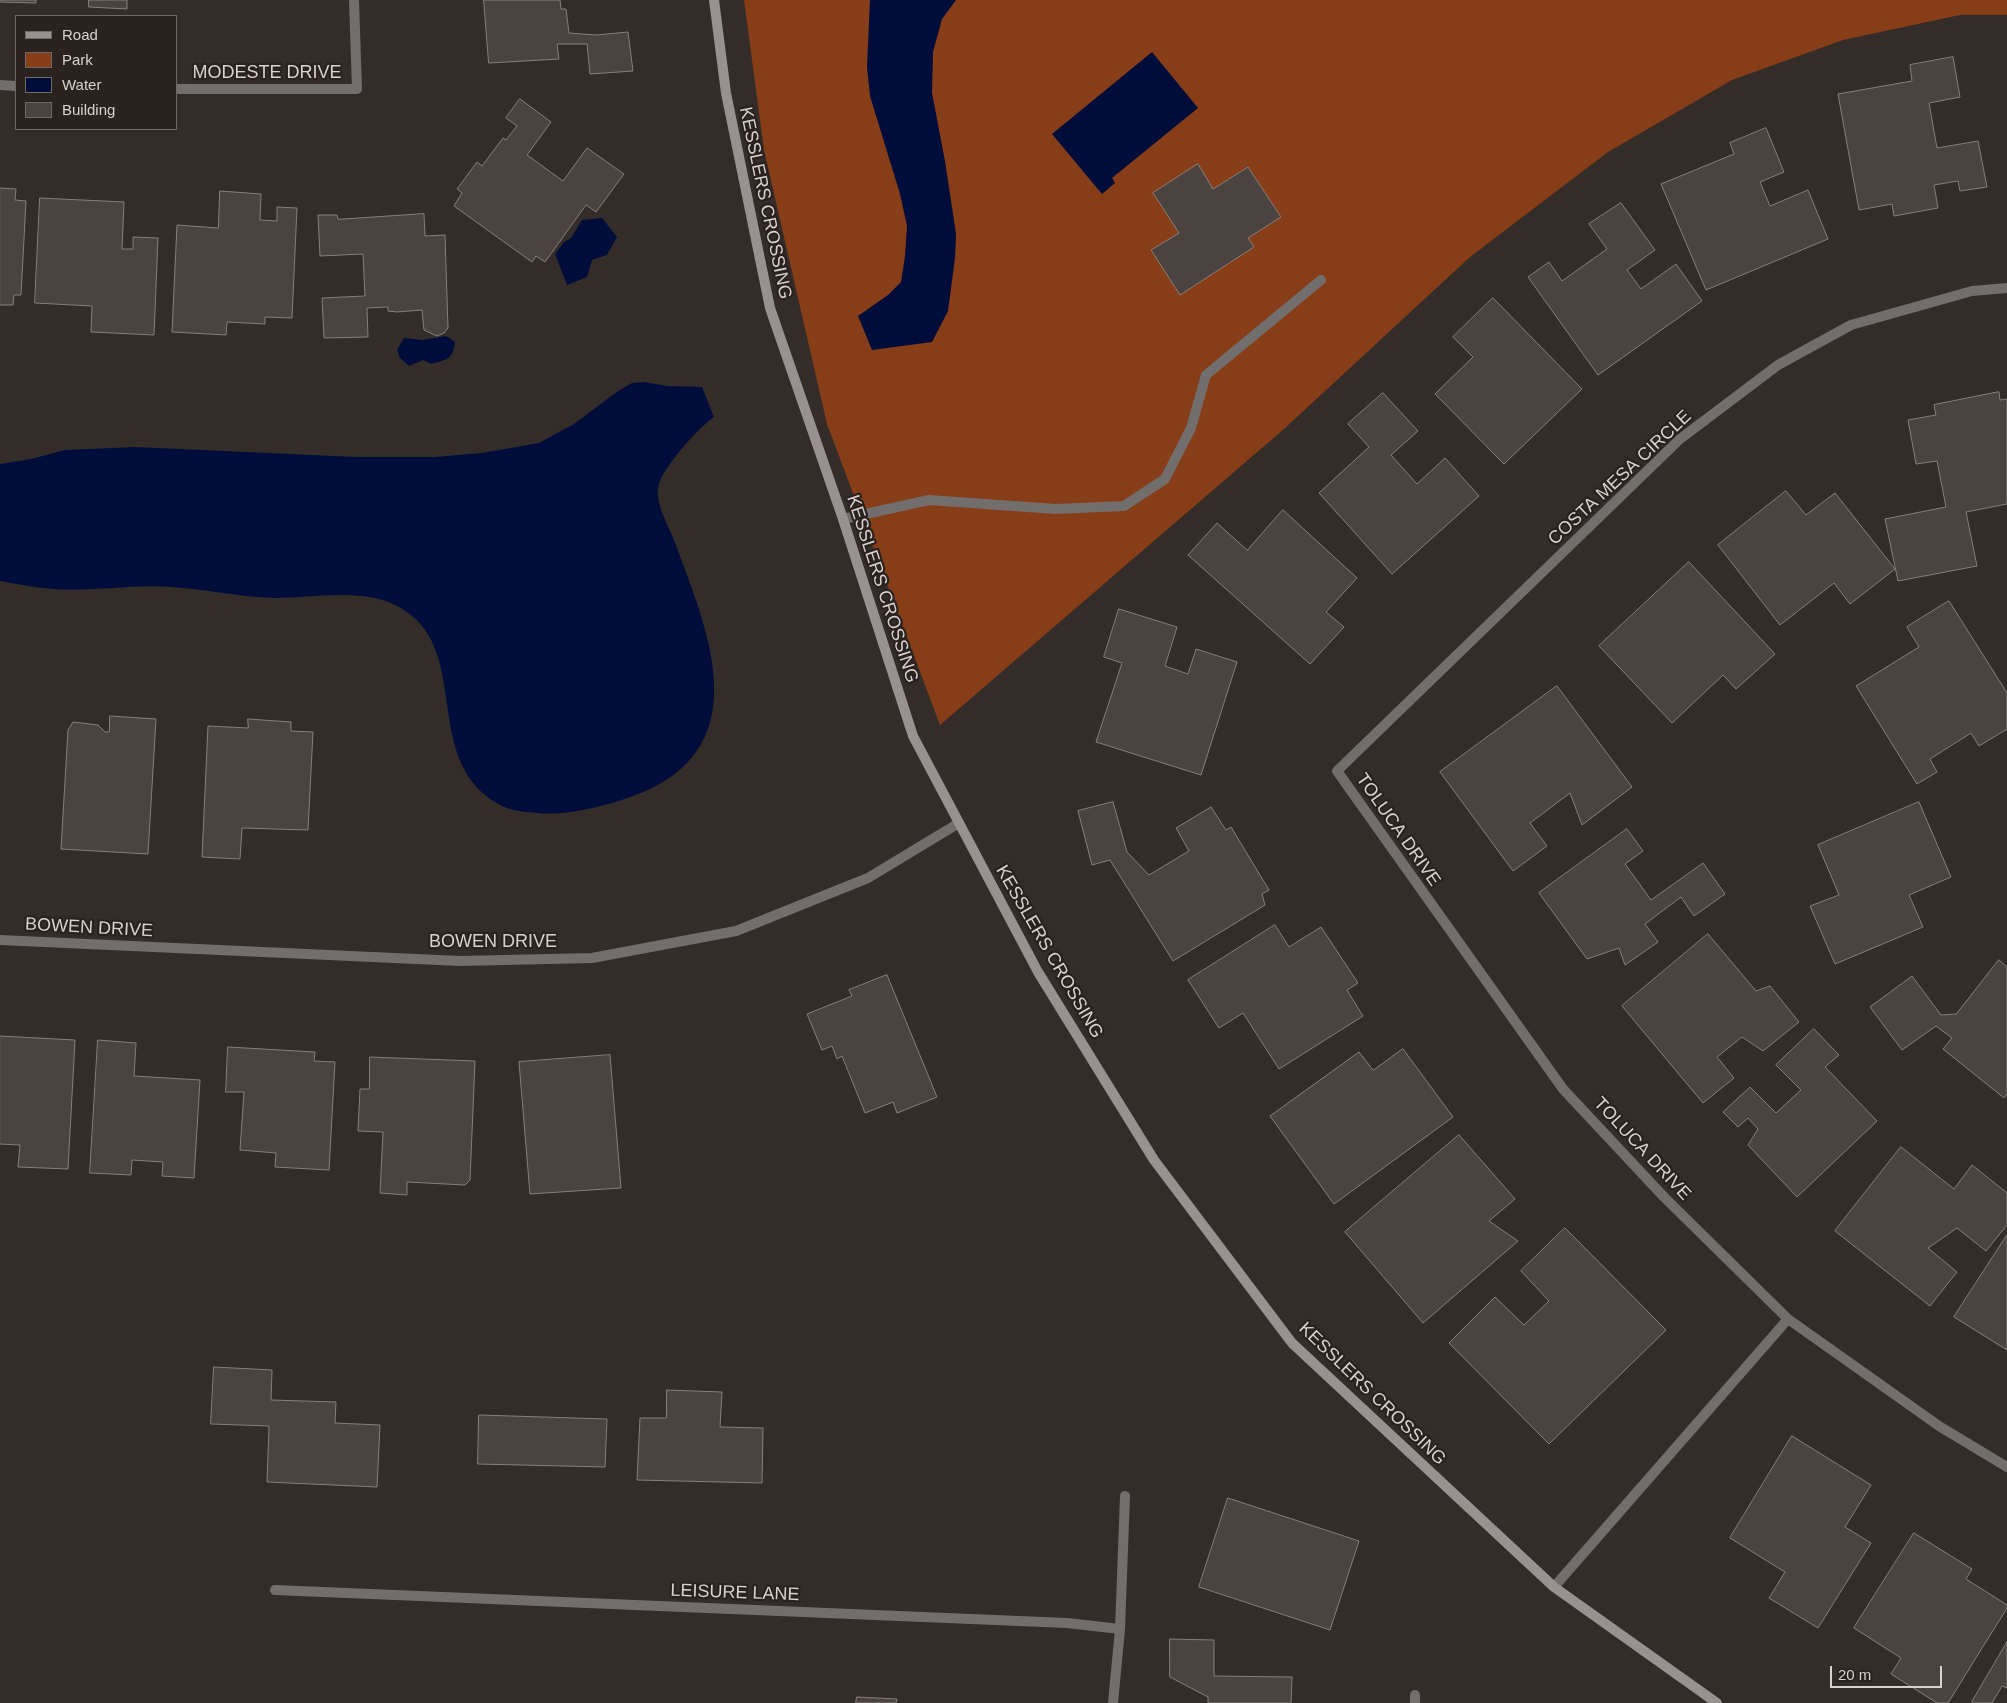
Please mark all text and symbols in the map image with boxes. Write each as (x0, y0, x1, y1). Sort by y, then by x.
legend (15, 15, 178, 130)
text: Road (62, 26, 98, 43)
text: Park (62, 51, 93, 68)
street label: MODESTE DRIVE (192, 62, 342, 84)
text: Water (62, 76, 101, 93)
text: Building (62, 101, 115, 118)
street label: KESSLERS CROSSING (734, 105, 796, 301)
street label: COSTA MESA CIRCLE (1544, 406, 1696, 550)
street label: KESSLERS CROSSING (841, 492, 923, 686)
street label: TOLUCA DRIVE (1351, 769, 1445, 891)
street label: KESSLERS CROSSING (991, 862, 1107, 1042)
street label: BOWEN DRIVE (25, 914, 153, 942)
street label: BOWEN DRIVE (429, 931, 557, 953)
street label: TOLUCA DRIVE (1589, 1093, 1695, 1205)
street label: KESSLERS CROSSING (1294, 1318, 1450, 1470)
street label: LEISURE LANE (670, 1580, 800, 1606)
scale bar (1832, 1656, 1944, 1688)
text: 20 m (1838, 1666, 1871, 1683)

